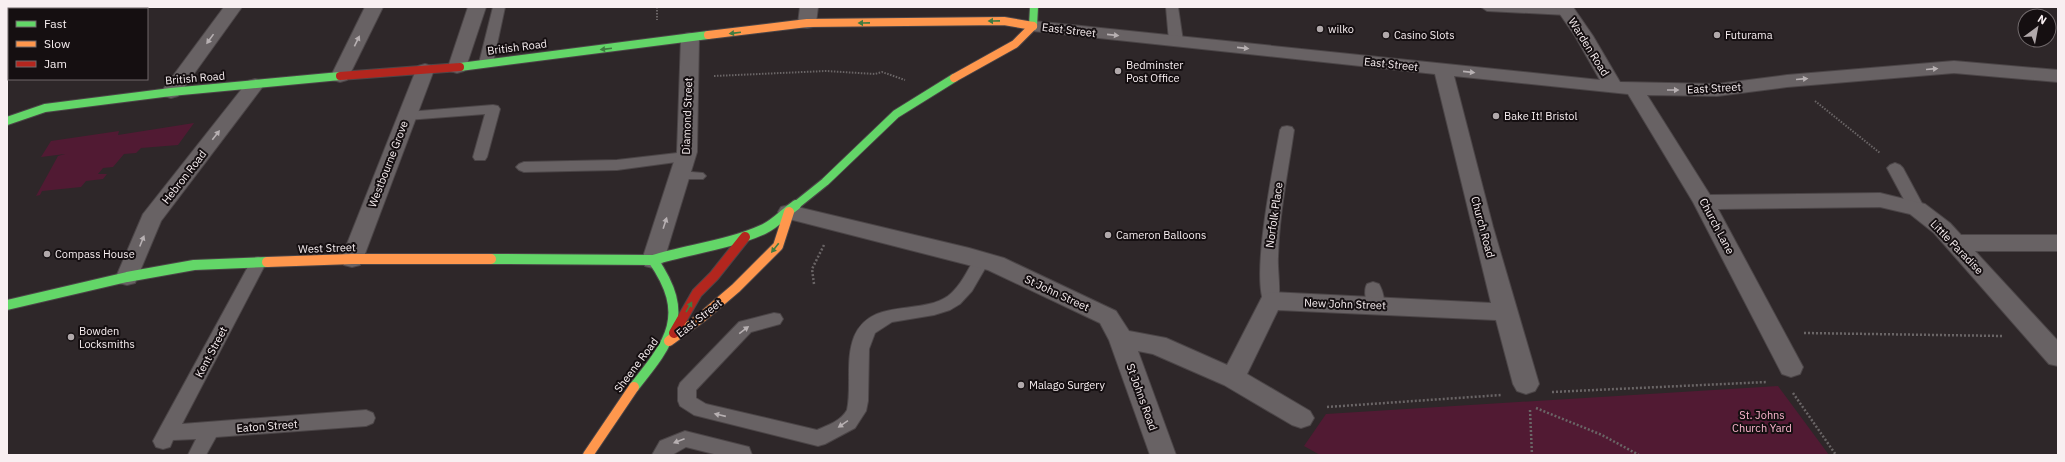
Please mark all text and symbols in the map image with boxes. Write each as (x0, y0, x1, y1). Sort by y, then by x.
legend (8, 8, 148, 80)
north arrow (2017, 8, 2057, 48)
text: N (2035, 11, 2049, 28)
street label: Warden Road (1566, 15, 1612, 79)
text: Fast (44, 16, 67, 31)
one-way arrow (987, 18, 1000, 24)
one-way arrow (857, 20, 870, 26)
street label: East Street (1041, 20, 1097, 40)
place label: wilko (1328, 22, 1354, 36)
marker: wilko (1315, 24, 1325, 34)
place label: Casino Slots (1394, 28, 1455, 42)
place label: Futurama (1725, 28, 1773, 42)
one-way arrow (729, 29, 741, 36)
marker: Casino Slots (1381, 30, 1391, 40)
marker: Futurama (1712, 30, 1722, 40)
one-way arrow (1107, 32, 1119, 38)
one-way arrow (206, 33, 214, 44)
text: Slow (44, 36, 70, 51)
one-way arrow (354, 36, 360, 47)
street label: British Road (486, 36, 548, 58)
one-way arrow (600, 45, 612, 52)
one-way arrow (1237, 45, 1249, 52)
street label: East Street (1363, 54, 1419, 74)
text: Jam (44, 56, 67, 71)
place label: Bedminster Post Office (1126, 58, 1183, 85)
marker: Bedminster Post Office (1113, 66, 1123, 76)
one-way arrow (1926, 66, 1938, 72)
street label: British Road (164, 68, 226, 88)
one-way arrow (1463, 69, 1475, 76)
one-way arrow (1796, 76, 1808, 83)
street label: Diamond Street (679, 77, 695, 155)
street label: East Street (1687, 80, 1742, 96)
one-way arrow (1667, 86, 1679, 93)
place label: Bake It! Bristol (1504, 109, 1578, 123)
marker: Bake It! Bristol (1491, 111, 1501, 121)
street label: Westbourne Grove (365, 119, 411, 209)
one-way arrow (212, 130, 220, 141)
street label: Hebron Road (159, 147, 209, 207)
street label: Norfolk Place (1262, 181, 1286, 249)
street label: Church Road (1468, 195, 1498, 259)
street label: Church Lane (1696, 196, 1738, 256)
one-way arrow (662, 216, 668, 228)
street label: Little Paradise (1928, 217, 1986, 277)
place label: Cameron Balloons (1116, 228, 1206, 242)
marker: Cameron Balloons (1103, 230, 1113, 240)
one-way arrow (139, 235, 145, 247)
street label: West Street (298, 240, 356, 256)
one-way arrow (770, 243, 779, 253)
place label: Compass House (55, 247, 135, 261)
marker: Compass House (42, 249, 52, 259)
street label: St John Street (1022, 272, 1092, 314)
street label: East Street (673, 296, 725, 340)
street label: New John Street (1304, 296, 1386, 312)
one-way arrow (685, 301, 692, 313)
place label: Bowden Locksmiths (79, 324, 135, 351)
street label: Kent Street (192, 324, 230, 380)
one-way arrow (739, 326, 749, 334)
marker: Bowden Locksmiths (66, 332, 76, 342)
street label: Sheene Road (611, 335, 661, 395)
street label: St Johns Road (1123, 362, 1161, 432)
place label: Malago Surgery (1029, 378, 1106, 392)
marker: Malago Surgery (1016, 380, 1026, 390)
park label: St. Johns Church Yard (1732, 408, 1792, 435)
one-way arrow (714, 411, 726, 417)
street label: Eaton Street (236, 417, 298, 435)
one-way arrow (838, 420, 849, 428)
one-way arrow (673, 439, 685, 445)

